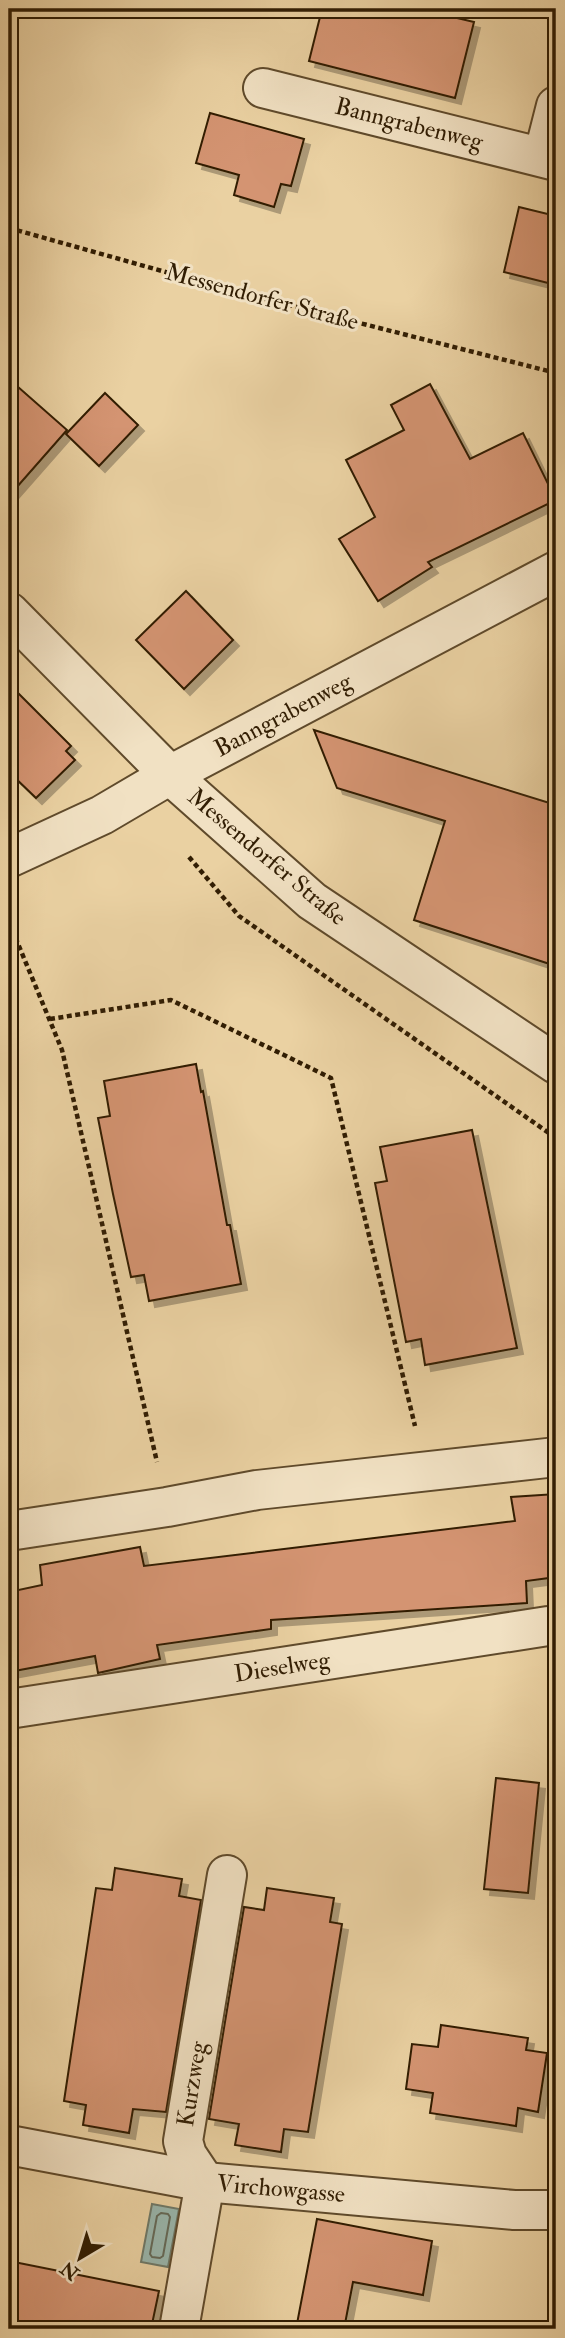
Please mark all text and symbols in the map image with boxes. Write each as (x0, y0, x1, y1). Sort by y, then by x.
street label: Banngrabenweg (332, 91, 487, 158)
street label: Messendorfer Straße (162, 256, 362, 338)
street label: Banngrabenweg (209, 665, 358, 764)
street label: Messendorfer Straße (181, 781, 353, 933)
street label: Dieselweg (232, 1644, 333, 1690)
street label: Kurzweg (170, 2038, 214, 2129)
street label: Virchowgasse (216, 2168, 346, 2210)
north arrow (46, 2222, 116, 2292)
text: N (55, 2255, 85, 2286)

